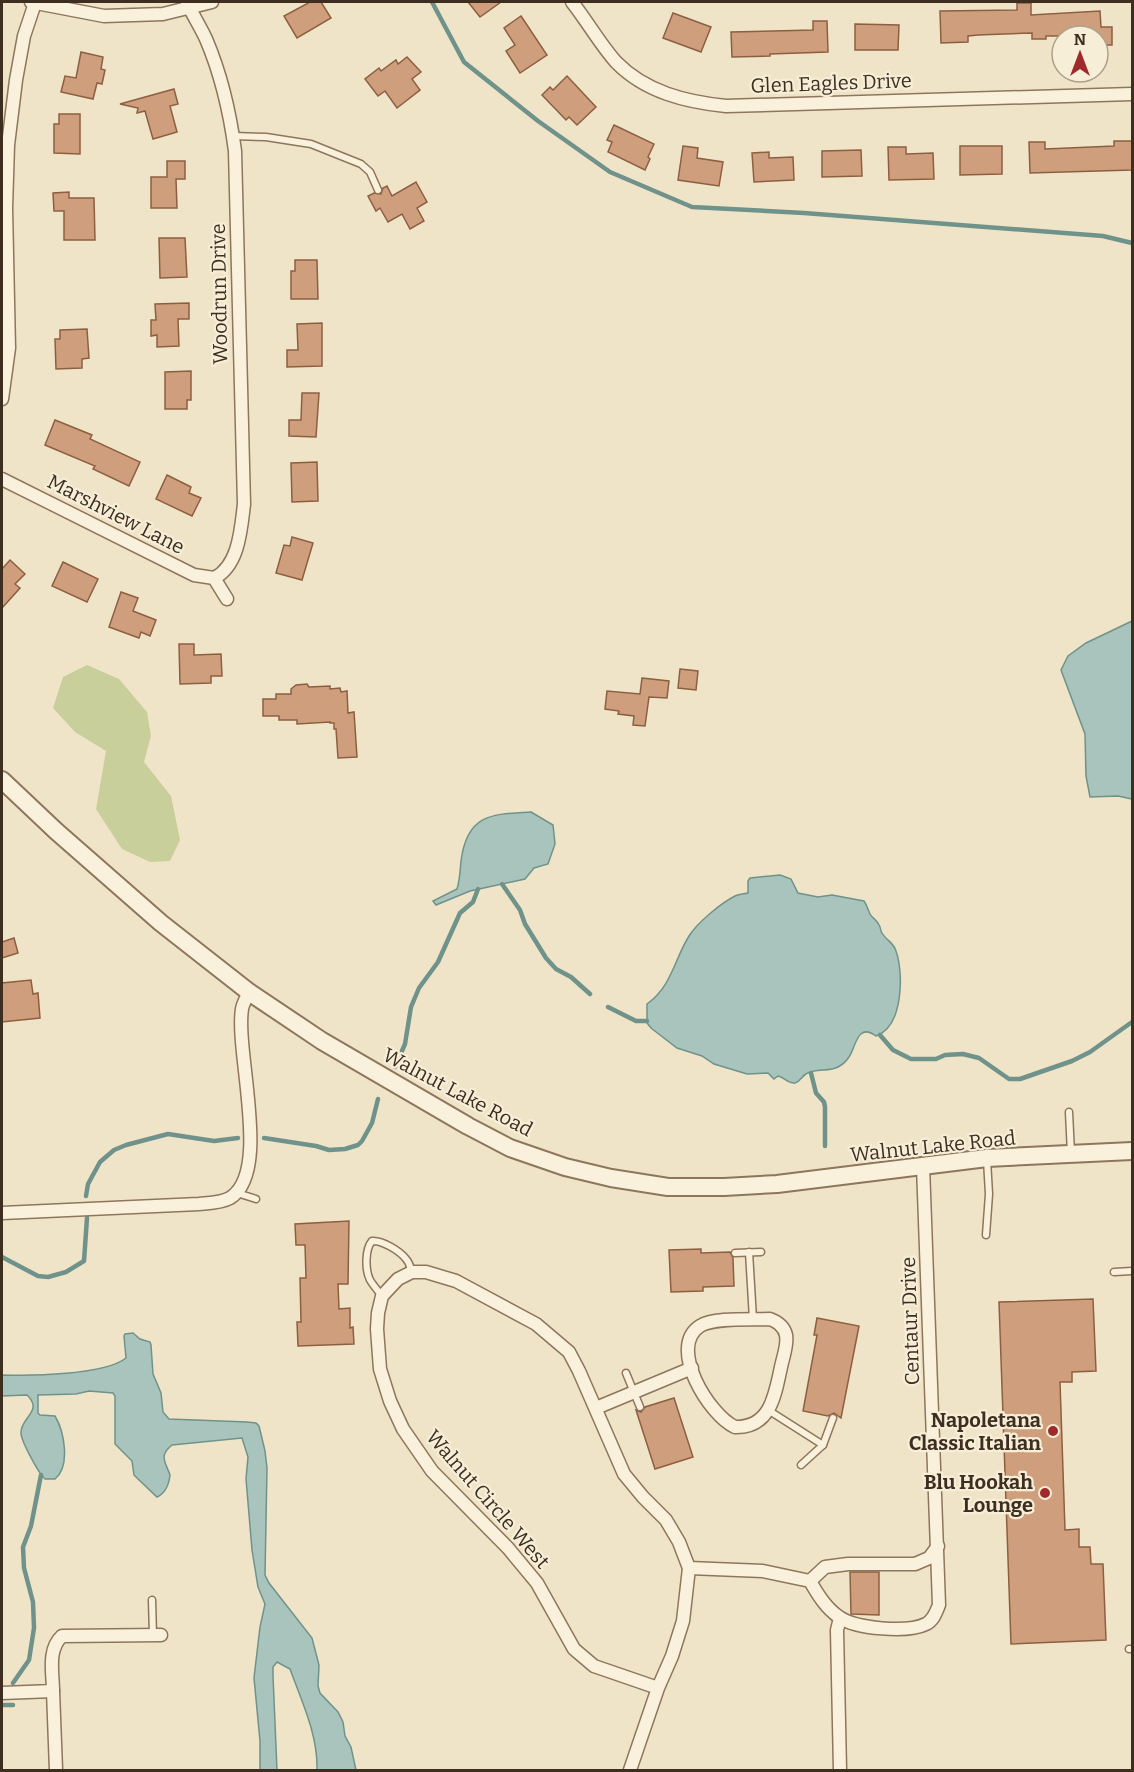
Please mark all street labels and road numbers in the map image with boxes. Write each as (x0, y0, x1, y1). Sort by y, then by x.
street label: Glen Eagles Drive (750, 68, 912, 98)
street label: Woodrun Drive (206, 223, 232, 365)
street label: Marshview Lane (43, 469, 189, 559)
street label: Walnut Lake Road (379, 1042, 537, 1142)
street label: Walnut Lake Road (849, 1125, 1017, 1167)
street label: Centaur Drive (896, 1256, 924, 1386)
street label: Walnut Circle West (421, 1425, 555, 1573)

